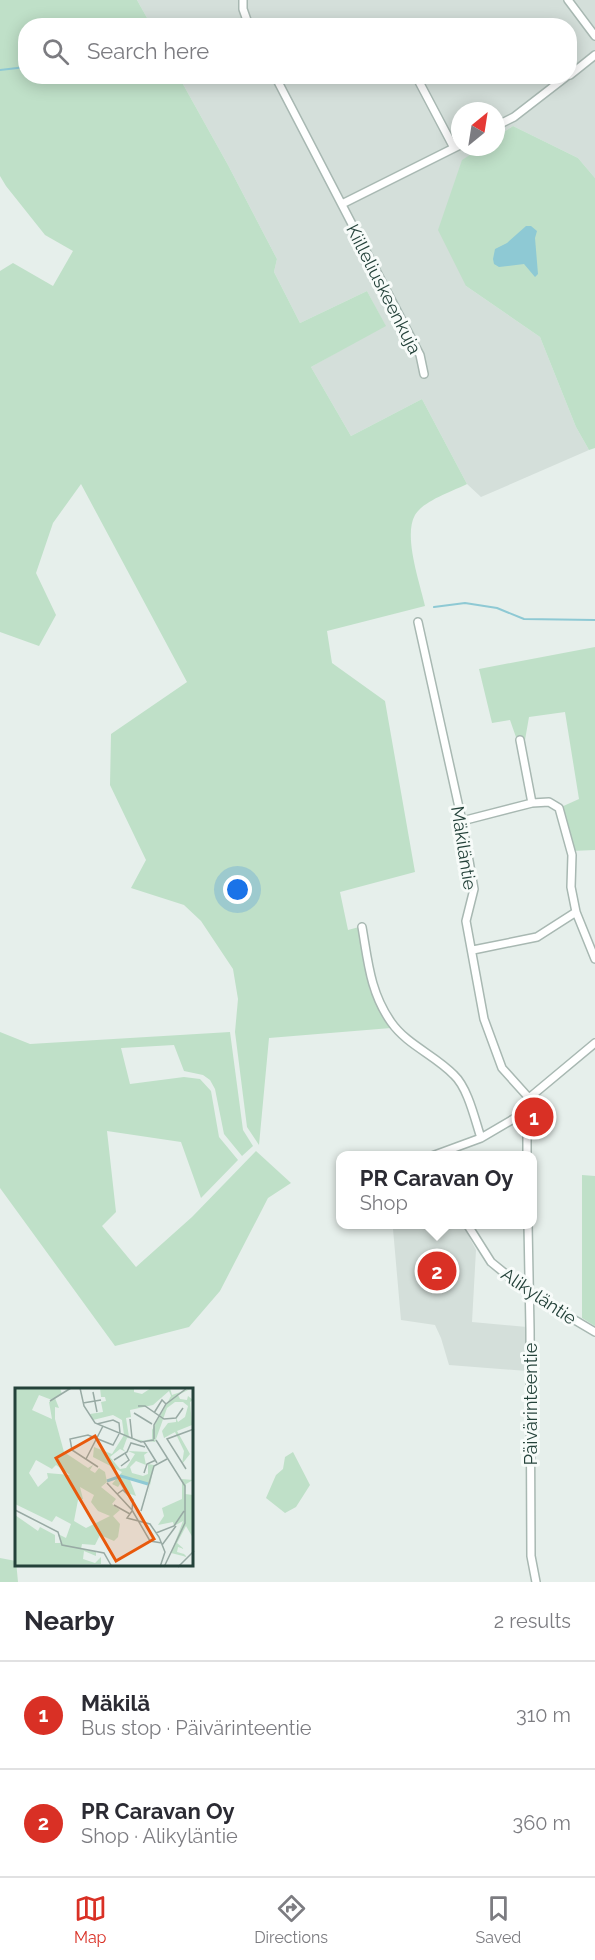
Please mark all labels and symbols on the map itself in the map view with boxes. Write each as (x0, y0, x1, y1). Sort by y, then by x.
north arrow (451, 102, 505, 156)
street label: Kiilleliuskeenkuja (342, 221, 426, 357)
street label: Mäkiläntie (447, 805, 481, 892)
your location (223, 875, 252, 904)
pin: 1 (514, 1094, 554, 1140)
pin: 2 (418, 1248, 456, 1294)
street label: Alikyläntie (498, 1263, 581, 1329)
street label: Päivärinteentie (520, 1342, 541, 1465)
inset map (15, 1388, 194, 1567)

